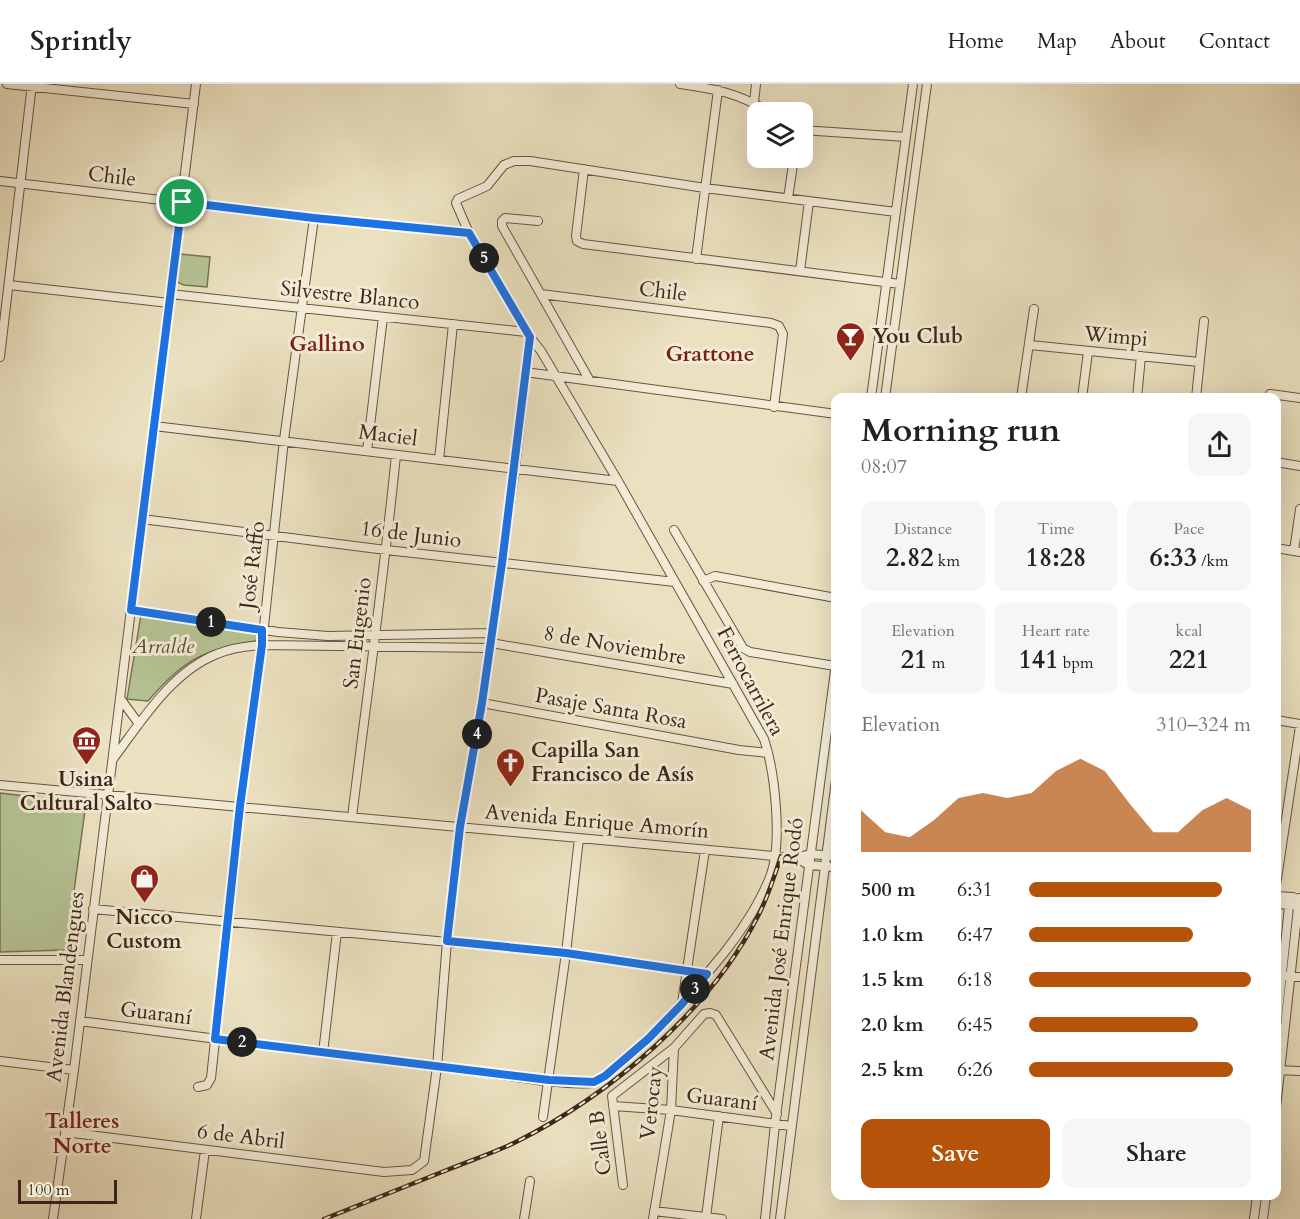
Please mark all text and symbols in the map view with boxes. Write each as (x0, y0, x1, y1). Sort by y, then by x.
text: Sprintly (30, 22, 132, 60)
text: Home (948, 27, 1004, 56)
text: Map (1037, 27, 1077, 56)
text: About (1110, 27, 1166, 56)
text: Contact (1199, 27, 1270, 56)
map controls (747, 102, 813, 168)
button: layers (747, 102, 813, 168)
street label: Chile (86, 159, 138, 194)
pin (156, 176, 207, 227)
icon: arrive (165, 185, 198, 218)
pin: 5 (469, 243, 499, 273)
text: 5 (480, 247, 488, 269)
street label: Silvestre Blanco (279, 274, 421, 317)
street label: Chile (637, 274, 689, 309)
street label: Wimpi (1082, 319, 1149, 354)
bar icon: You Club (835, 320, 867, 362)
place label: You Club (872, 322, 963, 351)
district label: Gallino (289, 329, 365, 359)
district label: Grattone (665, 339, 755, 369)
text: Morning run (861, 408, 1061, 453)
button: share (1188, 413, 1251, 476)
street label: Maciel (357, 417, 419, 453)
text: 08:07 (861, 453, 907, 480)
street label: 16 de Junio (359, 514, 463, 555)
text: Distance (894, 518, 952, 540)
text: Time (1037, 518, 1075, 540)
text: Pace (1174, 518, 1204, 540)
street label: José Raffo (232, 519, 272, 614)
text: 2.82 (886, 540, 934, 575)
text: 18:28 (1026, 540, 1086, 575)
text: 6:33 (1149, 540, 1197, 575)
text: km (934, 550, 960, 572)
text: /km (1197, 550, 1229, 572)
street label: San Eugenio (336, 576, 379, 690)
pin: 1 (196, 607, 226, 637)
text: 1 (207, 611, 215, 633)
street label: 8 de Noviembre (541, 619, 688, 672)
text: Elevation (891, 620, 955, 642)
text: Heart rate (1022, 620, 1090, 642)
text: kcal (1176, 620, 1202, 642)
street label: Ferrocarrilera (710, 622, 791, 741)
park label: Arralde (131, 632, 195, 661)
text: 21 (901, 642, 927, 677)
text: 141 (1019, 642, 1059, 677)
text: 221 (1169, 642, 1209, 677)
text: m (927, 652, 945, 674)
text: bpm (1059, 652, 1093, 674)
street label: Pasaje Santa Rosa (533, 681, 689, 736)
text: Elevation (861, 711, 940, 738)
text: 310–324 m (1156, 711, 1251, 738)
pin: 4 (462, 719, 492, 749)
text: 4 (473, 723, 481, 745)
museum icon: Usina Cultural Salto (70, 724, 102, 766)
place label: Capilla San Francisco de Asís (531, 736, 694, 789)
church icon: Capilla San Francisco de Asís (494, 746, 526, 788)
place label: Usina Cultural Salto (20, 765, 152, 818)
street label: Avenida Enrique Amorín (484, 797, 710, 846)
street label: Avenida José Enrique Rodó (752, 816, 811, 1062)
shop icon: Nicco Custom (128, 862, 160, 904)
text: 500 m (861, 876, 916, 903)
text: 6:31 (957, 876, 993, 903)
street label: Avenida Blandengues (39, 890, 92, 1084)
place label: Nicco Custom (106, 903, 182, 956)
text: 1.0 km (861, 921, 924, 948)
text: 6:47 (957, 921, 993, 948)
text: 1.5 km (861, 966, 924, 993)
text: 6:18 (957, 966, 993, 993)
pin: 3 (680, 974, 710, 1004)
text: 3 (691, 978, 699, 1000)
street label: Guaraní (119, 995, 193, 1032)
text: 2.0 km (861, 1011, 924, 1038)
text: 6:45 (957, 1011, 993, 1038)
pin: 2 (227, 1027, 257, 1057)
text: 2 (238, 1031, 246, 1053)
text: 2.5 km (861, 1056, 924, 1083)
text: 6:26 (957, 1056, 993, 1083)
street label: Verocay (633, 1065, 670, 1141)
street label: Guaraní (685, 1081, 759, 1118)
district label: Talleres Norte (45, 1106, 119, 1161)
street label: Calle B (582, 1109, 619, 1177)
street label: 6 de Abril (196, 1117, 286, 1156)
button: Save (861, 1119, 1050, 1188)
button: Share (1062, 1119, 1251, 1188)
scale bar (18, 1177, 117, 1204)
text: 100 m (27, 1179, 69, 1201)

